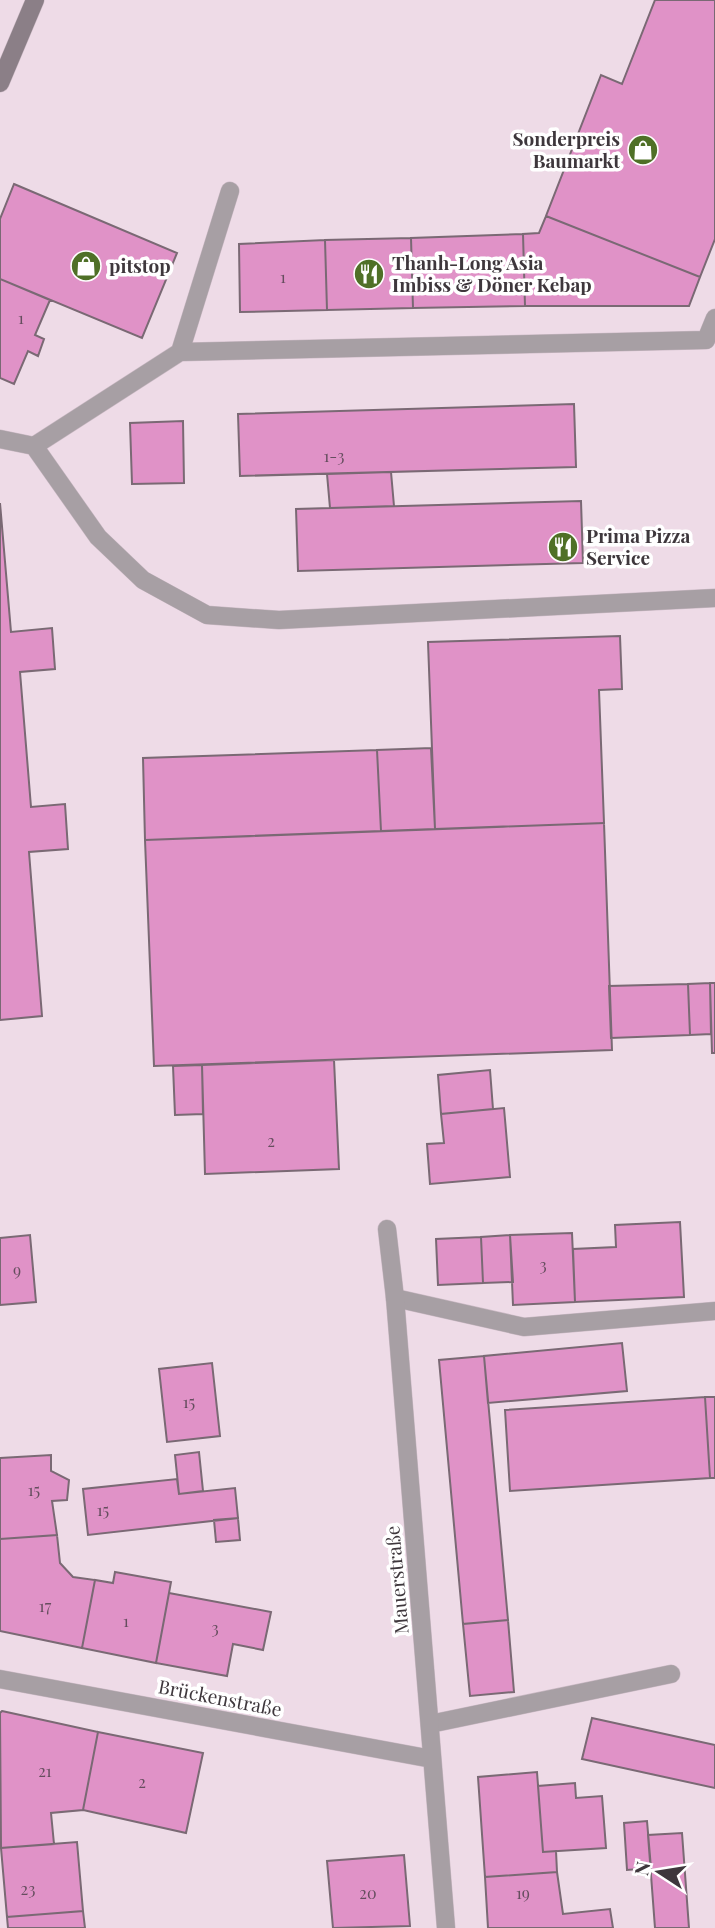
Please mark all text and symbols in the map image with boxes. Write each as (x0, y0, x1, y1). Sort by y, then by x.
place label: Sonderpreis Baumarkt (512, 125, 620, 173)
shop icon: Sonderpreis Baumarkt (626, 133, 660, 167)
shop icon: pitstop (69, 249, 103, 283)
place label: Thanh-Long Asia Imbiss & Döner Kebap (392, 249, 592, 297)
place label: pitstop (109, 252, 171, 278)
restaurant icon: Thanh-Long Asia Imbiss & Döner Kebap (352, 257, 386, 291)
house number: 1 (280, 266, 286, 287)
house number: 1 (18, 307, 24, 328)
house number: 1-3 (324, 445, 344, 466)
place label: Prima Pizza Service (586, 522, 691, 570)
restaurant icon: Prima Pizza Service (546, 530, 580, 564)
house number: 2 (267, 1130, 275, 1151)
house number: 3 (539, 1254, 547, 1275)
house number: 9 (13, 1259, 21, 1280)
house number: 15 (183, 1391, 195, 1412)
house number: 15 (28, 1479, 40, 1500)
house number: 15 (97, 1499, 109, 1520)
street label: Mauerstraße (378, 1525, 414, 1635)
house number: 17 (39, 1595, 52, 1616)
house number: 1 (123, 1610, 129, 1631)
house number: 3 (211, 1617, 219, 1638)
street label: Brückenstraße (156, 1672, 284, 1722)
house number: 21 (38, 1760, 52, 1781)
house number: 2 (138, 1771, 146, 1792)
north arrow (624, 1837, 694, 1907)
text: N (627, 1859, 656, 1878)
house number: 23 (21, 1878, 35, 1899)
house number: 20 (359, 1882, 377, 1903)
house number: 19 (516, 1882, 530, 1903)

